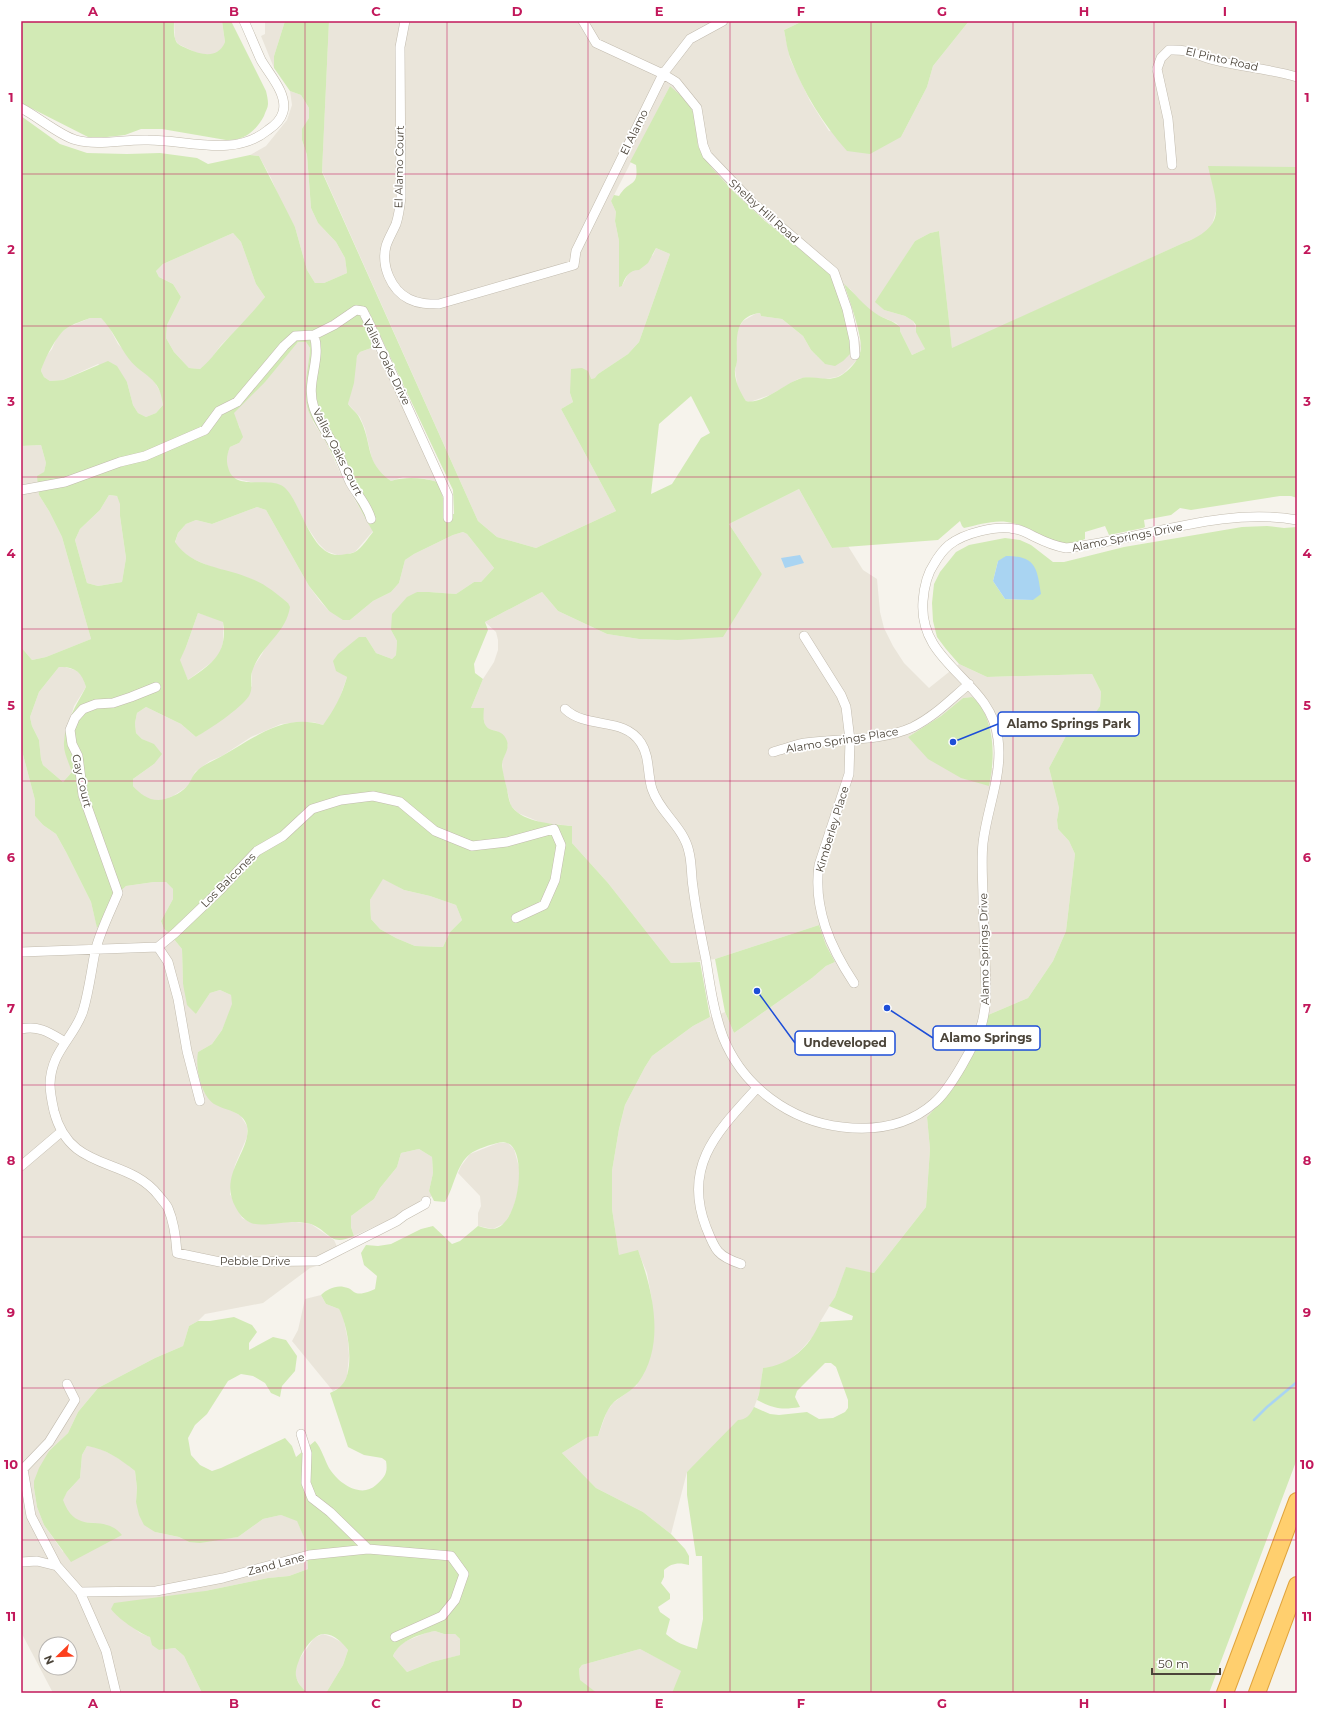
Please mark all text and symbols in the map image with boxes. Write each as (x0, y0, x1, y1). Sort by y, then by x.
text: A (87, 3, 99, 19)
text: B (229, 3, 239, 19)
text: C (371, 3, 381, 19)
text: D (512, 3, 523, 19)
text: E (655, 3, 664, 19)
text: F (797, 3, 805, 19)
text: G (937, 3, 947, 19)
text: H (1079, 3, 1089, 19)
text: I (1223, 3, 1227, 19)
street label: El Pinto Road (1184, 44, 1260, 74)
text: 1 (8, 89, 14, 105)
text: 1 (1304, 89, 1310, 105)
street label: El Alamo (617, 107, 651, 157)
street label: El Alamo Court (391, 125, 407, 209)
street label: Shelby Hill Road (726, 176, 802, 246)
text: 2 (7, 241, 15, 257)
text: 2 (1303, 241, 1311, 257)
street label: Valley Oaks Drive (360, 317, 414, 408)
text: 3 (6, 393, 15, 409)
text: 3 (1302, 393, 1311, 409)
street label: Valley Oaks Court (310, 406, 366, 498)
street label: Alamo Springs Drive (1071, 519, 1184, 555)
text: 4 (7, 545, 16, 561)
text: 4 (1303, 545, 1312, 561)
text: 5 (7, 697, 15, 713)
text: 5 (1303, 697, 1311, 713)
callout: Alamo Springs Park (998, 712, 1139, 736)
text: Alamo Springs Park (1006, 716, 1131, 731)
street label: Alamo Springs Place (785, 724, 900, 756)
street label: Gay Court (69, 753, 95, 810)
street label: Kimberley Place (812, 784, 852, 874)
text: 6 (7, 849, 16, 865)
street label: Los Balcones (198, 849, 259, 910)
text: 6 (1303, 849, 1312, 865)
street label: Alamo Springs Drive (976, 892, 992, 1005)
text: 7 (7, 1000, 15, 1016)
text: 7 (1303, 1000, 1311, 1016)
callout: Alamo Springs (933, 1026, 1040, 1050)
text: Alamo Springs (939, 1030, 1033, 1045)
callout: Undeveloped (795, 1031, 895, 1055)
text: Undeveloped (803, 1035, 887, 1050)
text: 8 (7, 1152, 16, 1168)
text: 8 (1303, 1152, 1312, 1168)
street label: Pebble Drive (220, 1254, 291, 1268)
text: 9 (7, 1304, 15, 1320)
text: 9 (1303, 1304, 1311, 1320)
text: 10 (4, 1456, 18, 1472)
text: 10 (1300, 1456, 1314, 1472)
street label: Zand Lane (246, 1550, 306, 1578)
text: 11 (6, 1608, 16, 1624)
text: 11 (1302, 1608, 1312, 1624)
north arrow (38, 1636, 78, 1676)
scale bar (1152, 1650, 1220, 1676)
text: N (41, 1653, 57, 1667)
text: 50 m (1158, 1656, 1189, 1671)
text: A (87, 1695, 99, 1711)
text: B (229, 1695, 239, 1711)
text: C (371, 1695, 381, 1711)
text: D (512, 1695, 523, 1711)
text: E (655, 1695, 664, 1711)
text: F (797, 1695, 805, 1711)
text: G (937, 1695, 947, 1711)
text: H (1079, 1695, 1089, 1711)
text: I (1223, 1695, 1227, 1711)

